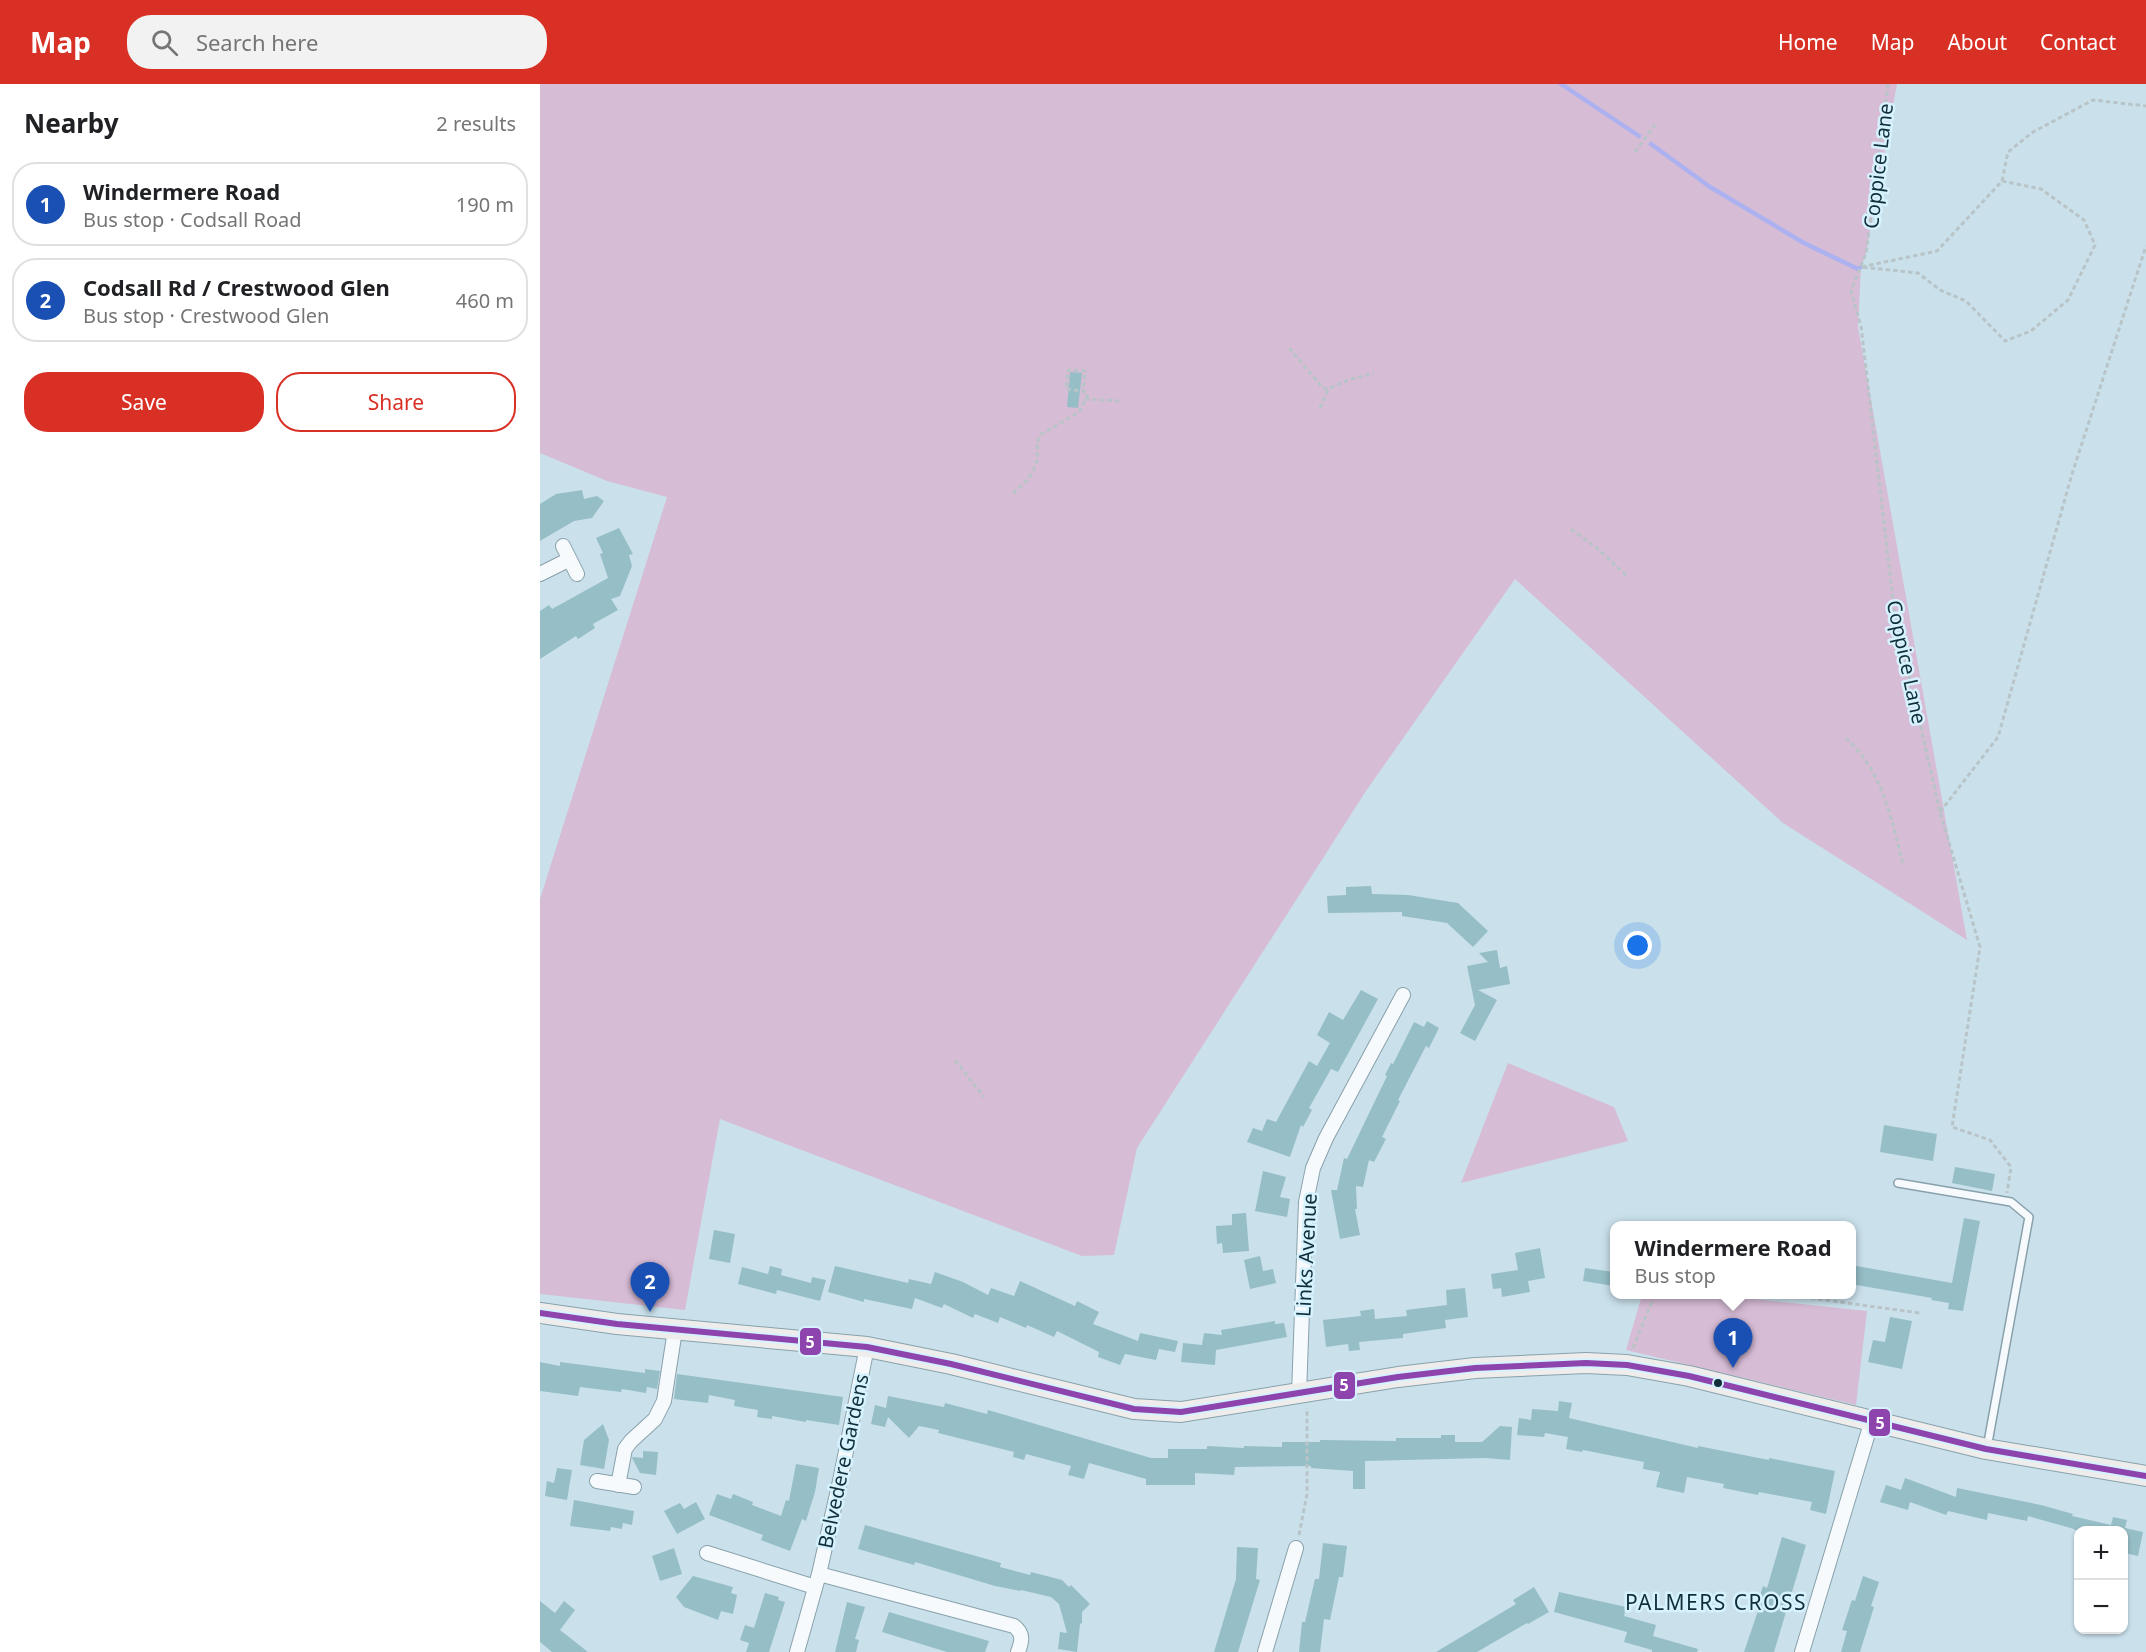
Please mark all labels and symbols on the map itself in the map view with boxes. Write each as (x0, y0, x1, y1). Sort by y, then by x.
street label: Coppice Lane (1857, 102, 1899, 230)
street label: Coppice Lane (1881, 598, 1933, 726)
your location (1623, 931, 1652, 960)
street label: Links Avenue (1289, 1193, 1323, 1317)
pin: 2 (630, 1262, 670, 1312)
pin: 1 (1714, 1318, 1752, 1368)
line badge: 5 (799, 1327, 822, 1356)
text: 5 (805, 1331, 815, 1353)
street label: Belvedere Gardens (811, 1371, 875, 1551)
line badge: 5 (1333, 1371, 1356, 1400)
text: 5 (1339, 1374, 1349, 1396)
unlabelled marker (1712, 1377, 1724, 1389)
line badge: 5 (1868, 1408, 1891, 1437)
text: 5 (1875, 1412, 1885, 1434)
district label: PALMERS CROSS (1625, 1588, 1807, 1616)

